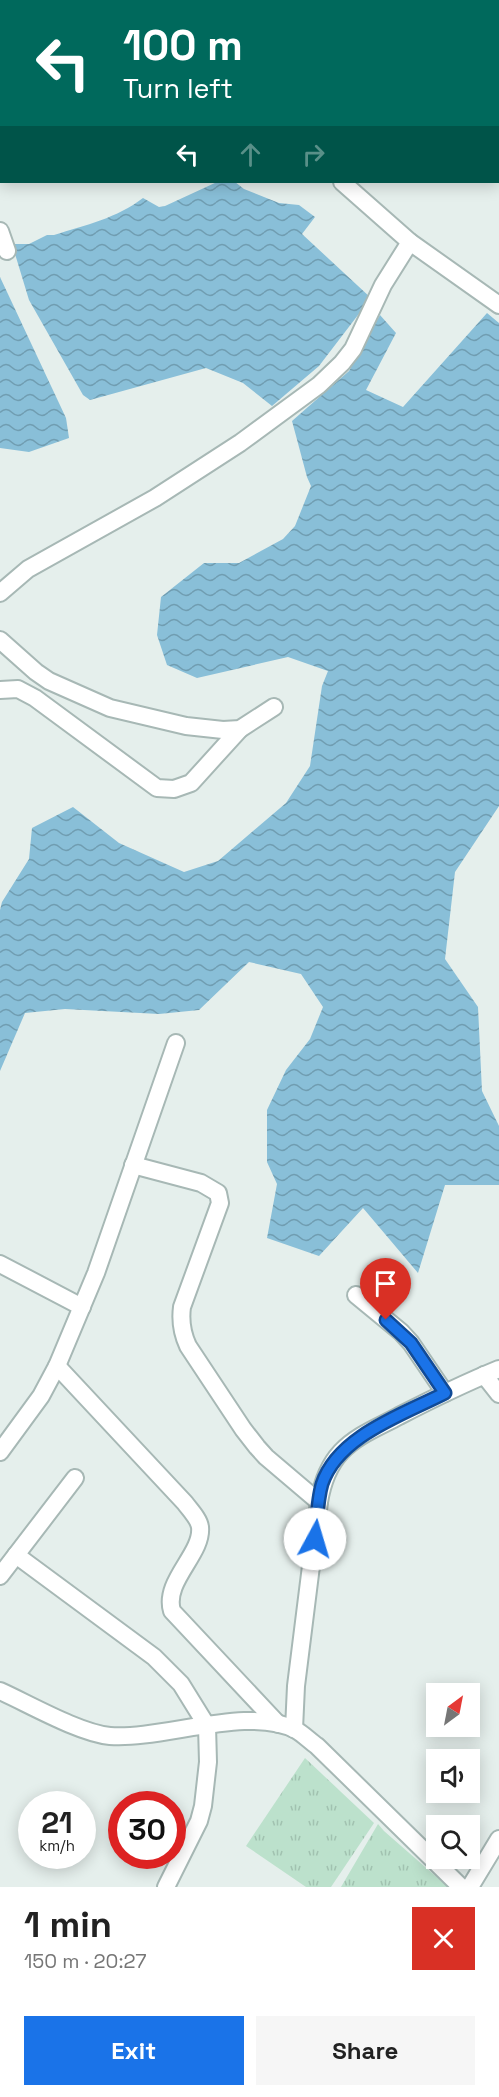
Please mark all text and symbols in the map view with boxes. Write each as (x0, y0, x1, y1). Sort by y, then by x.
text: 100 m (123, 19, 243, 72)
icon: left (24, 24, 102, 102)
text: Turn left (123, 71, 233, 106)
icon: left (171, 138, 204, 171)
icon: ahead (234, 138, 267, 171)
icon: right (297, 138, 330, 171)
pin (360, 1258, 411, 1320)
icon: arrive (369, 1267, 402, 1300)
position arrow (283, 1507, 347, 1571)
north arrow (426, 1683, 480, 1737)
map controls (426, 1683, 480, 1869)
button: sound (426, 1749, 480, 1803)
speed limit sign: 30 (108, 1791, 186, 1869)
text: 21 (41, 1803, 73, 1842)
button: search (426, 1815, 480, 1869)
text: km/h (39, 1836, 75, 1855)
text: 1 min (24, 1902, 112, 1948)
button: close (412, 1907, 475, 1970)
text: 150 m · 20:27 (24, 1948, 147, 1974)
button: Exit (24, 2016, 244, 2085)
button: Share (256, 2016, 475, 2085)

